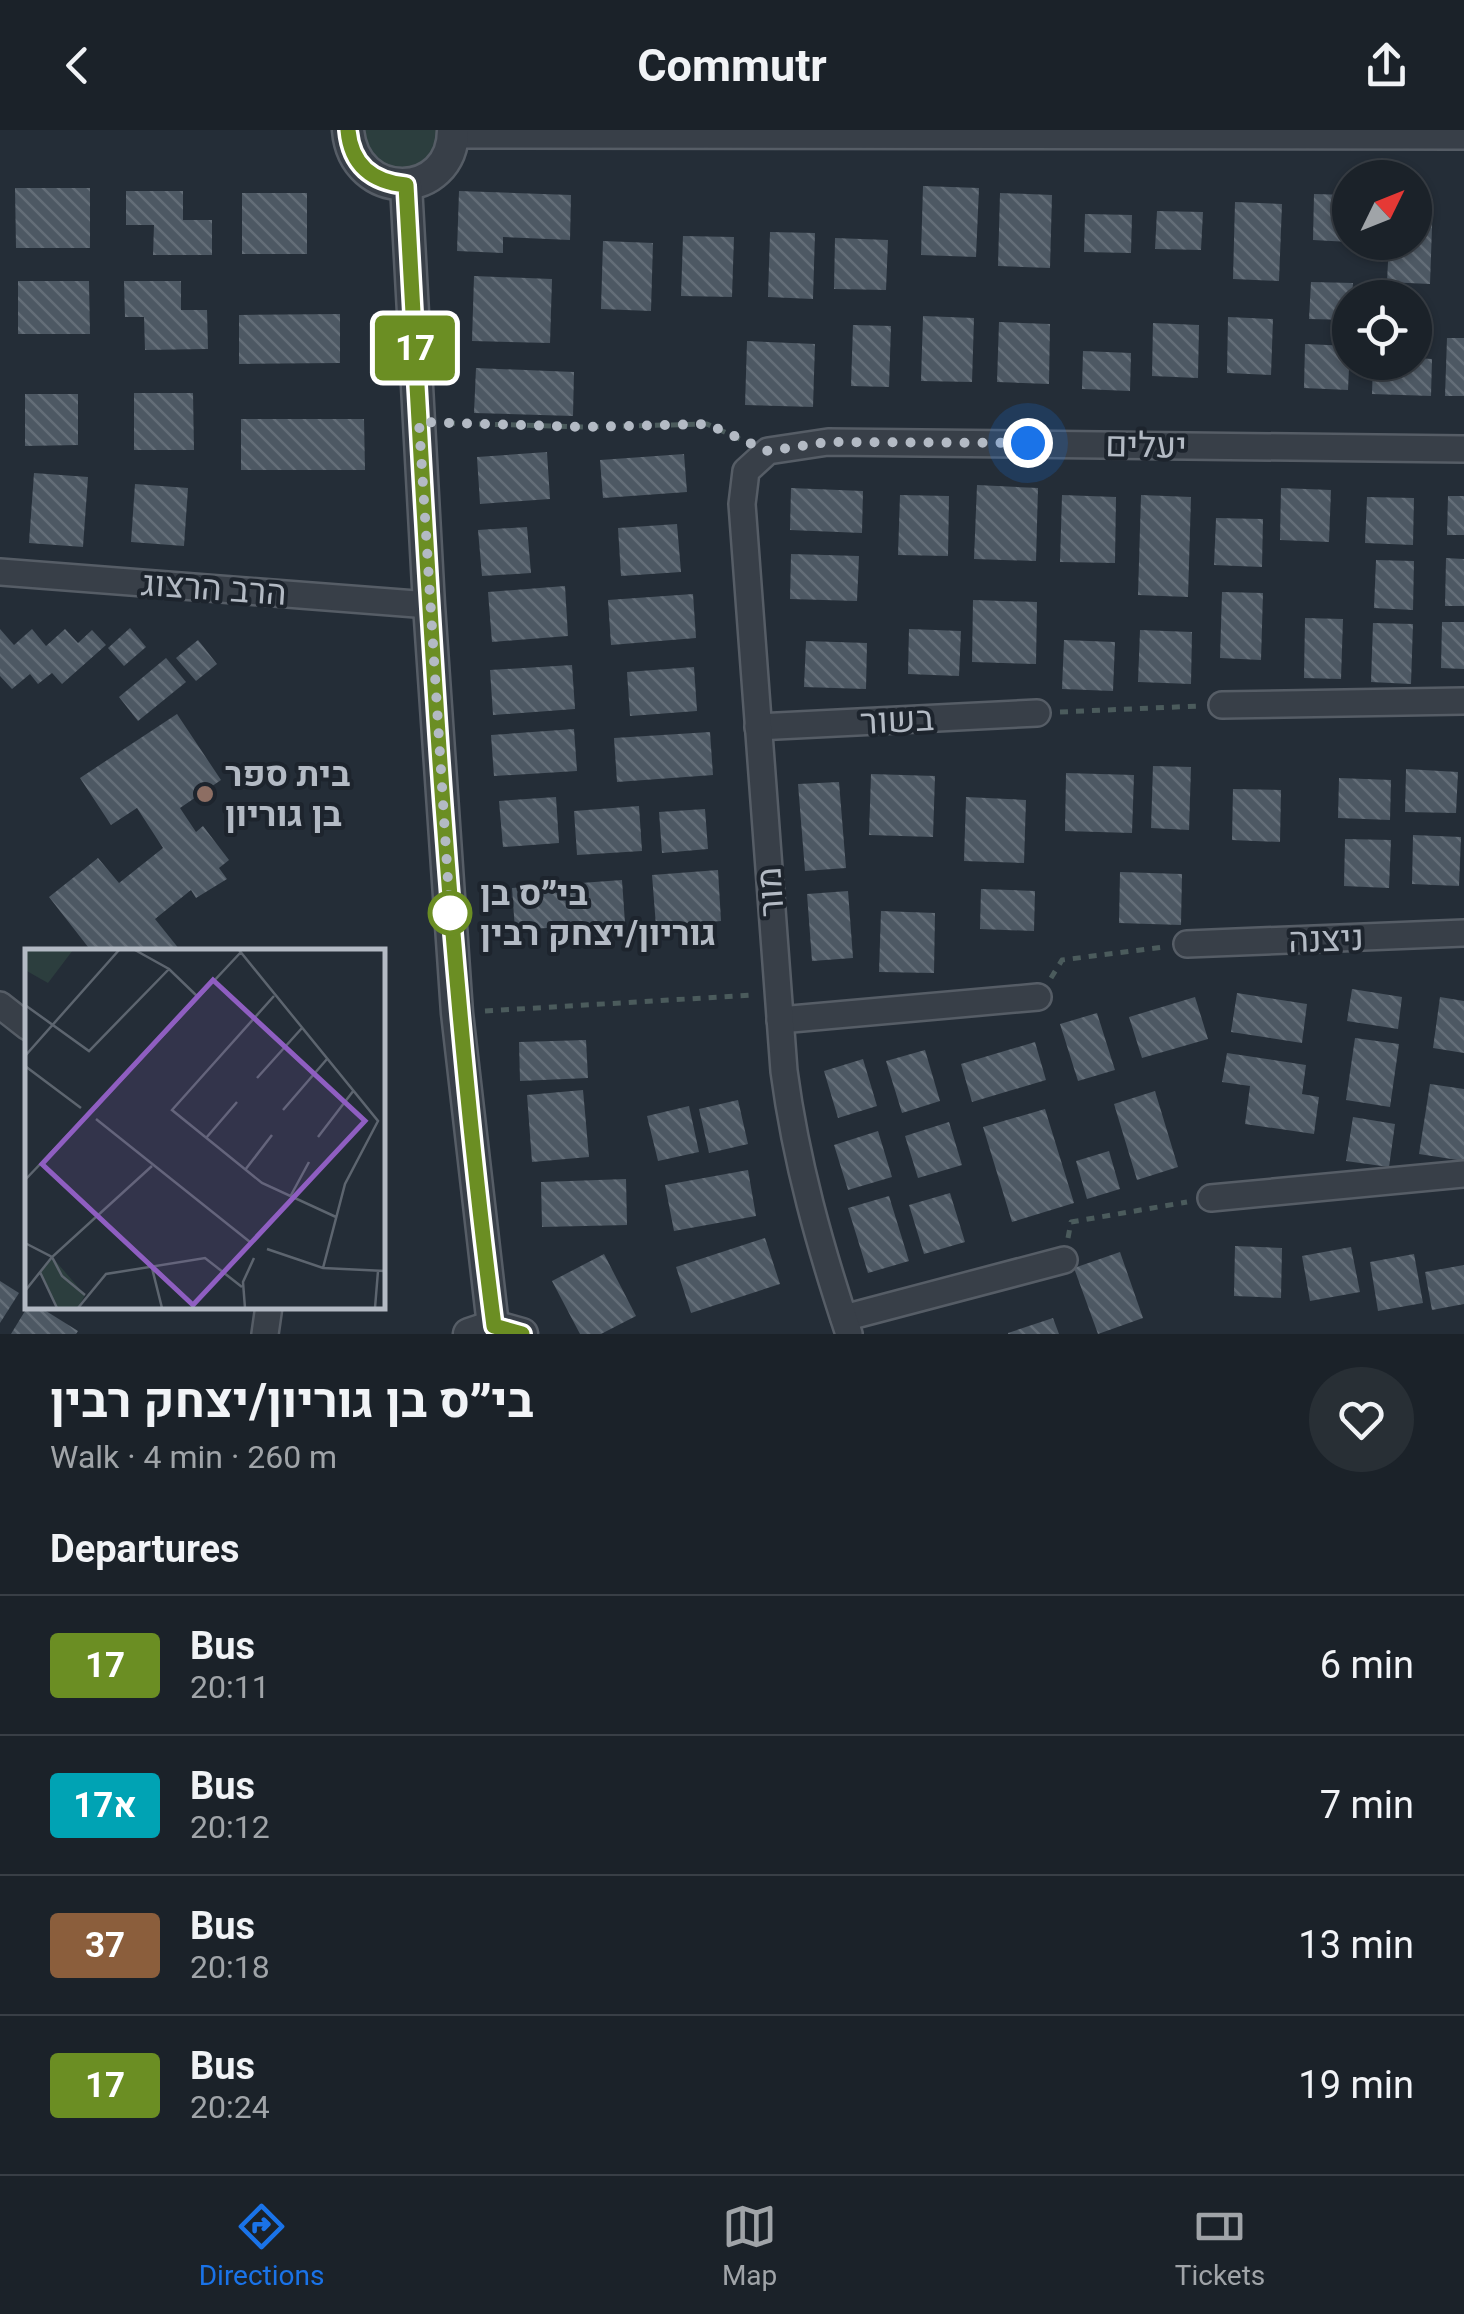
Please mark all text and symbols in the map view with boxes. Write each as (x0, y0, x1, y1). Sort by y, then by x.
icon: back (50, 38, 105, 93)
icon: share (1359, 38, 1414, 93)
text: Commutr (637, 39, 827, 92)
north arrow (1332, 160, 1432, 260)
map controls (1332, 160, 1432, 380)
button: locate (1332, 280, 1432, 380)
line badge: 17 (370, 316, 460, 380)
text: 17 (395, 328, 435, 369)
your location (1003, 418, 1053, 468)
street label: יעלים (1105, 424, 1187, 467)
street label: הרב הרצוג (140, 563, 288, 614)
street label: בשור (859, 698, 935, 743)
place label: בית ספר בן גוריון (225, 754, 350, 835)
marker: בית ספר בן גוריון (194, 783, 216, 805)
street label: מור (748, 866, 793, 918)
place label: בי״ס בן גוריון/יצחק רבין (480, 873, 716, 954)
marker: בי״ס בן גוריון/יצחק רבין (429, 892, 471, 934)
street label: ניצנה (1288, 918, 1365, 961)
inset map (25, 949, 385, 1309)
button: heart (1309, 1367, 1414, 1472)
text: בי״ס בן גוריון/יצחק רבין (50, 1372, 534, 1429)
text: Walk · 4 min · 260 m (50, 1438, 337, 1476)
text: Departures (50, 1527, 240, 1571)
text: Bus (190, 1624, 255, 1668)
text: 6 min (1320, 1643, 1414, 1687)
text: 17 (85, 1645, 125, 1686)
text: 20:11 (190, 1668, 270, 1706)
text: Bus (190, 1764, 255, 1808)
text: 7 min (1320, 1783, 1414, 1827)
text: 17א (73, 1785, 137, 1826)
text: 20:12 (190, 1808, 270, 1846)
text: Bus (190, 1904, 255, 1948)
text: 13 min (1298, 1923, 1414, 1967)
text: 37 (85, 1925, 125, 1966)
text: 20:18 (190, 1948, 270, 1986)
text: Bus (190, 2044, 255, 2088)
text: 19 min (1298, 2063, 1414, 2107)
text: 17 (85, 2065, 125, 2106)
text: 20:24 (190, 2088, 270, 2126)
tab: Directions (199, 2199, 324, 2292)
tab: Map (722, 2199, 777, 2292)
tab: Tickets (1175, 2199, 1265, 2292)

